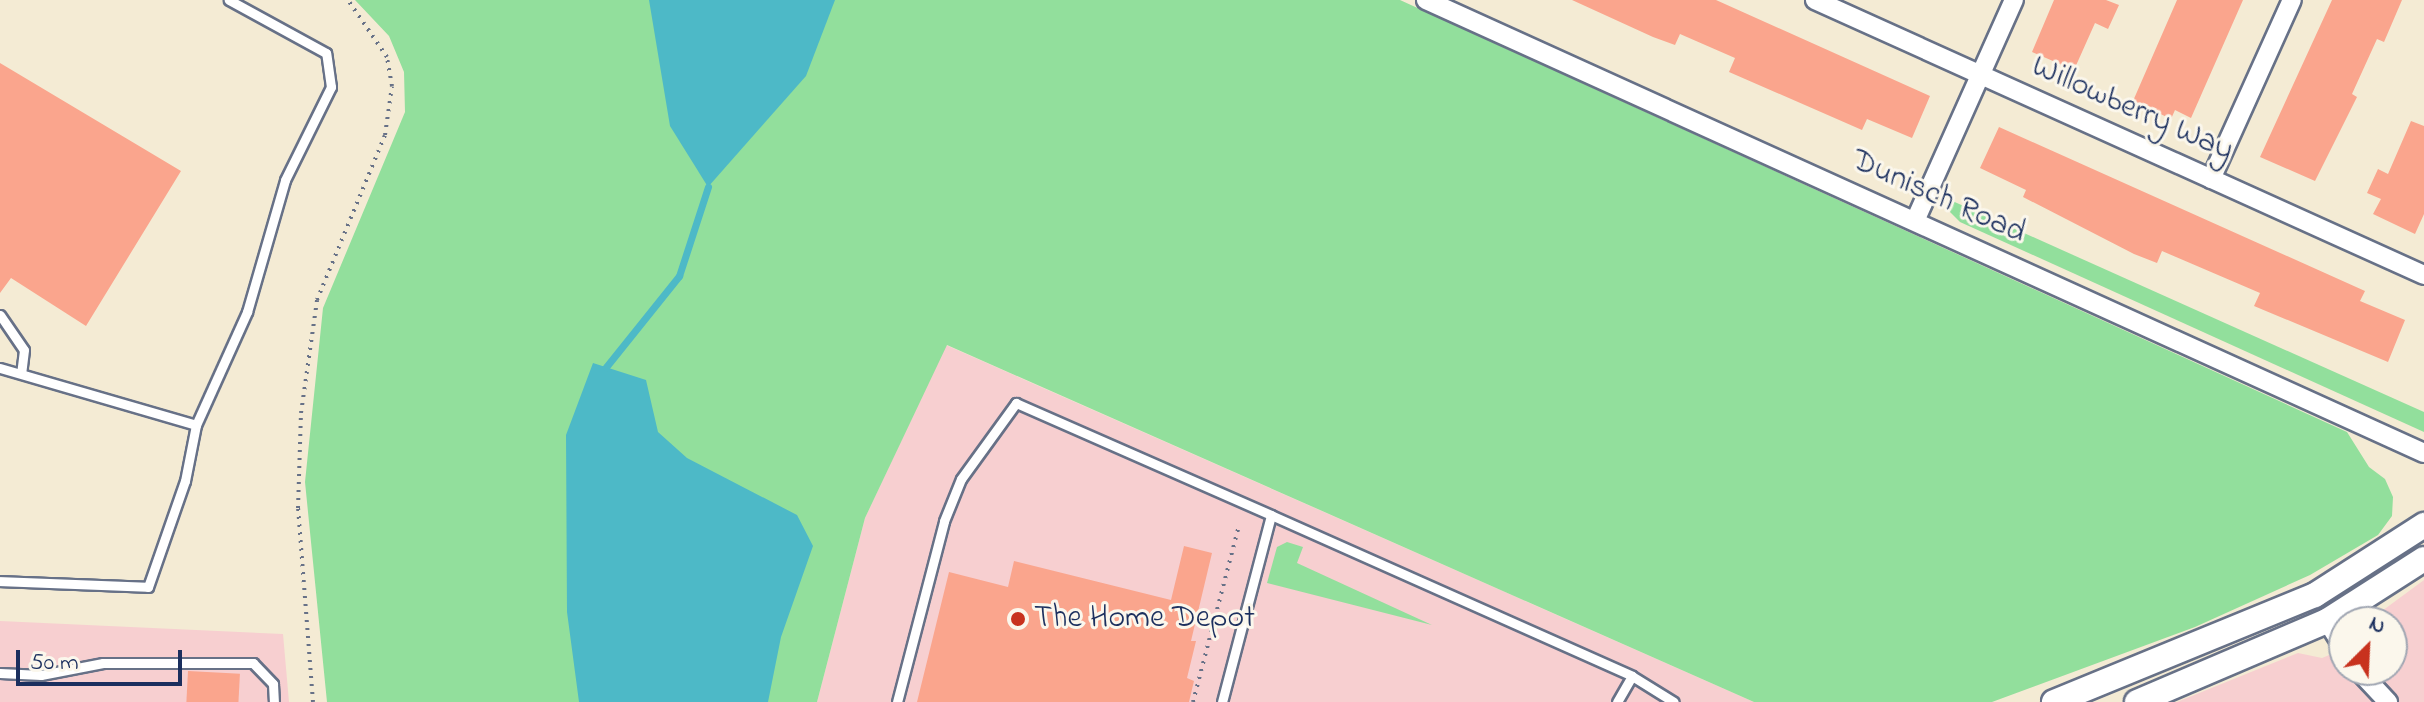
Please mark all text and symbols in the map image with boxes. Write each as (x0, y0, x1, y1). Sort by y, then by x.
street label: Willowberry Way (2025, 48, 2239, 172)
street label: Dunisch Road (1845, 143, 2031, 253)
place label: The Home Depot (1034, 600, 1255, 638)
north arrow (2328, 606, 2408, 686)
text: N (2364, 608, 2390, 644)
marker: The Home Depot (1009, 610, 1027, 628)
scale bar (20, 634, 186, 684)
text: 50 m (30, 646, 79, 681)

